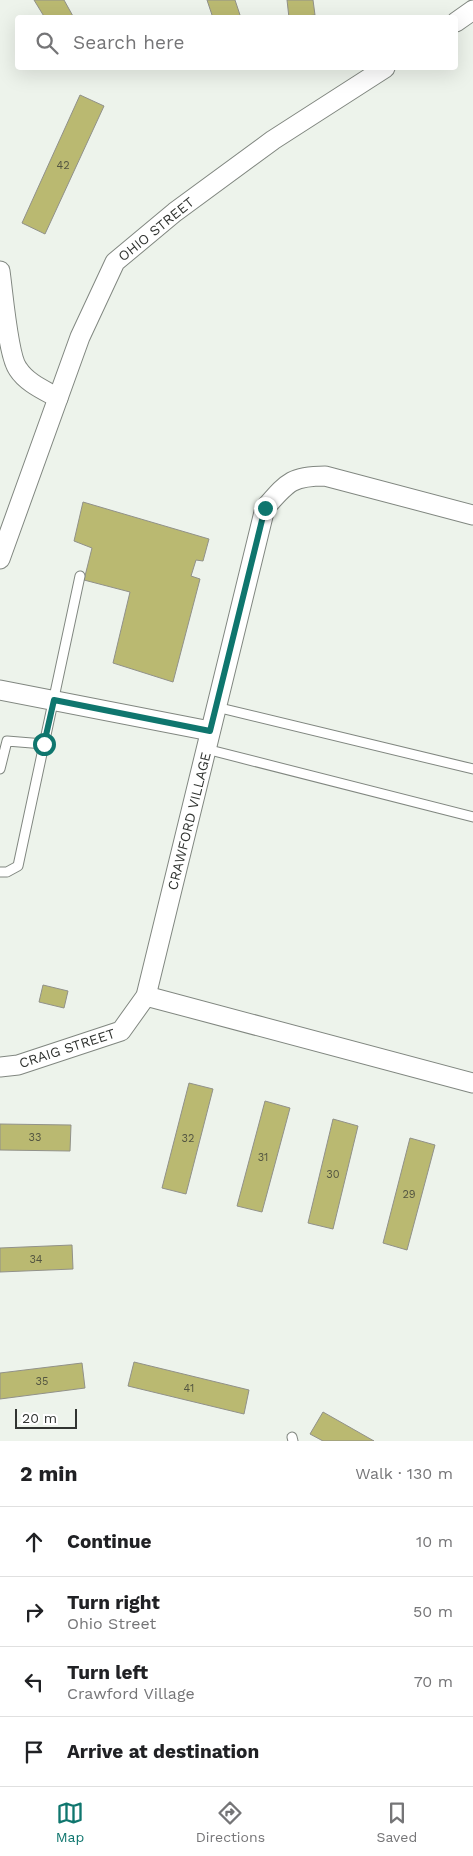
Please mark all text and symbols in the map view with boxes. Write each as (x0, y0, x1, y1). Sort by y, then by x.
search box (15, 15, 458, 70)
icon: search (33, 29, 61, 57)
text: Search here (73, 31, 184, 54)
house number: 42 (56, 159, 70, 172)
street label: OHIO STREET (115, 193, 198, 264)
route end (254, 497, 277, 520)
route start (33, 733, 56, 756)
street label: CRAWFORD VILLAGE (164, 750, 214, 892)
street label: CRAIG STREET (17, 1025, 117, 1071)
house number: 33 (29, 1131, 41, 1144)
house number: 32 (182, 1132, 194, 1145)
house number: 31 (258, 1151, 268, 1164)
house number: 30 (326, 1168, 340, 1181)
house number: 29 (402, 1188, 416, 1201)
house number: 34 (29, 1253, 43, 1266)
house number: 35 (36, 1375, 48, 1388)
house number: 41 (184, 1382, 194, 1395)
scale bar (15, 1406, 78, 1429)
text: 20 m (22, 1410, 57, 1426)
text: 2 min (20, 1461, 77, 1486)
text: Walk · 130 m (355, 1464, 453, 1483)
icon: ahead (20, 1528, 48, 1556)
text: Continue (67, 1530, 151, 1553)
text: 10 m (416, 1532, 453, 1551)
text: Turn right (67, 1591, 160, 1614)
icon: right (20, 1598, 48, 1626)
text: 50 m (413, 1602, 453, 1621)
text: Ohio Street (67, 1614, 156, 1633)
text: Turn left (67, 1661, 148, 1684)
icon: left (20, 1668, 48, 1696)
text: 70 m (414, 1672, 453, 1691)
text: Crawford Village (67, 1684, 195, 1703)
icon: arrive (20, 1738, 48, 1766)
text: Arrive at destination (67, 1740, 259, 1763)
tab: Map (56, 1799, 84, 1845)
tab: Directions (196, 1799, 265, 1845)
tab: Saved (377, 1799, 417, 1845)

